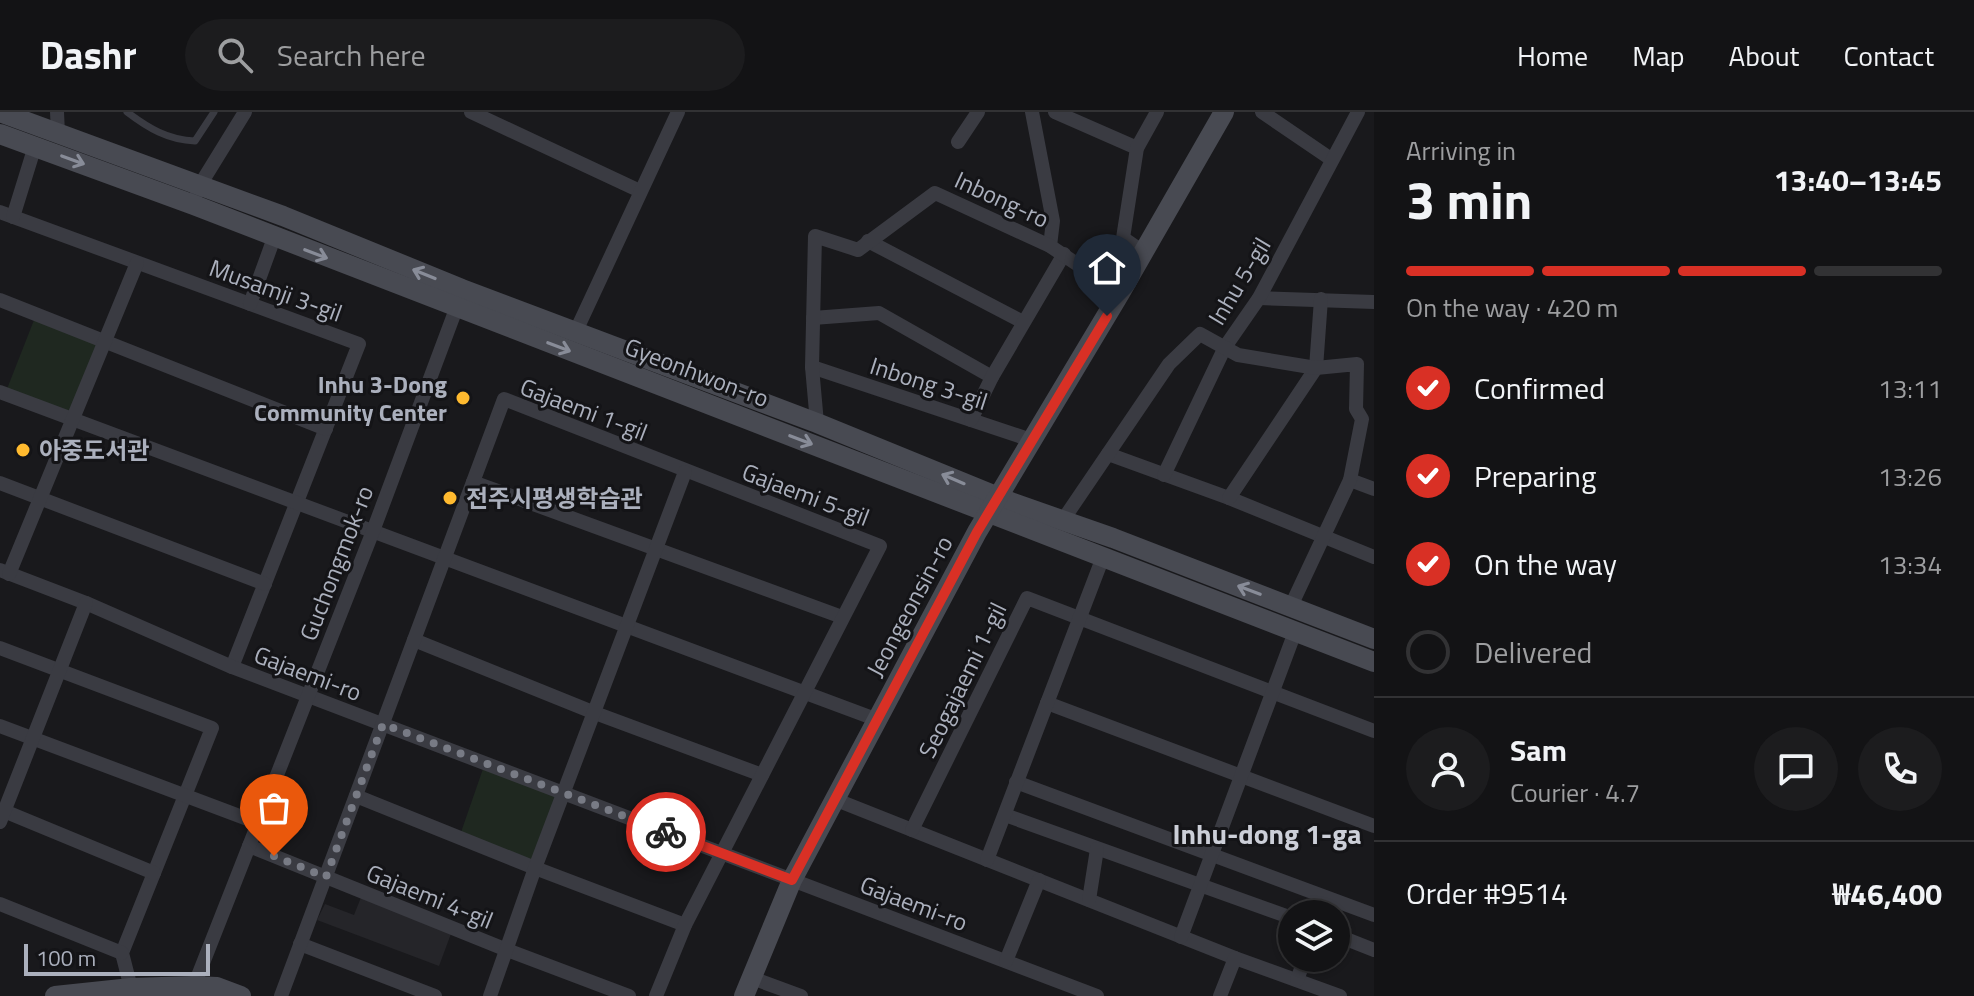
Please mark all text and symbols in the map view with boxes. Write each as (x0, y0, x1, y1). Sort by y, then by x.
search box (185, 19, 745, 91)
text: Dashr (40, 26, 137, 84)
text: Search here (277, 32, 426, 78)
icon: search (213, 33, 257, 77)
text: Home (1517, 34, 1588, 77)
text: Map (1632, 34, 1685, 77)
text: About (1729, 34, 1799, 77)
text: Contact (1843, 34, 1934, 77)
text: Arriving in (1406, 131, 1516, 170)
one-way arrow (60, 154, 85, 168)
text: 13:40–13:45 (1774, 157, 1942, 203)
text: 3 min (1406, 160, 1532, 239)
street label: Inbong-ro (949, 161, 1055, 237)
street label: Inhu 5-gil (1199, 230, 1279, 332)
pin (1073, 234, 1141, 316)
icon: home (1085, 246, 1129, 290)
one-way arrow (303, 248, 328, 262)
street label: Musamji 3-gil (205, 249, 347, 331)
one-way arrow (412, 265, 437, 280)
text: On the way · 420 m (1406, 288, 1618, 327)
street label: Gyeonhwon-ro (620, 328, 774, 416)
one-way arrow (546, 341, 571, 355)
street label: Inbong 3-gil (866, 347, 992, 419)
text: Confirmed (1474, 365, 1605, 411)
place label: Inhu 3-Dong Community Center (254, 366, 447, 430)
icon: check (1406, 366, 1450, 410)
street label: Gajaemi 1-gil (515, 368, 653, 450)
text: 13:11 (1878, 369, 1942, 408)
marker: Inhu 3-Dong Community Center (454, 389, 472, 407)
place label: 아중도서관 (39, 432, 149, 468)
one-way arrow (788, 434, 813, 448)
marker: 아중도서관 (14, 441, 32, 459)
street label: Gajaemi 5-gil (737, 453, 875, 535)
text: Preparing (1474, 453, 1596, 499)
icon: check (1406, 454, 1450, 498)
text: 13:26 (1878, 457, 1942, 496)
one-way arrow (941, 471, 966, 486)
street label: Guchongmok-ro (290, 480, 382, 646)
place label: 전주시평생학습관 (466, 480, 643, 516)
marker: 전주시평생학습관 (441, 489, 459, 507)
street label: Jeongeonsin-ro (857, 529, 961, 683)
text: On the way (1474, 541, 1617, 587)
icon: check (1406, 542, 1450, 586)
text: 13:34 (1878, 545, 1942, 584)
one-way arrow (1237, 582, 1262, 596)
street label: Seogajaemi 1-gil (909, 596, 1015, 764)
text: Delivered (1474, 629, 1592, 675)
street label: Gajaemi-ro (249, 636, 367, 710)
button: person (1406, 727, 1490, 811)
text: Sam (1510, 727, 1567, 773)
button: chat (1754, 727, 1838, 811)
button: phone (1858, 727, 1942, 811)
text: Courier · 4.7 (1510, 773, 1640, 812)
pin (240, 774, 308, 856)
icon: bag (252, 786, 296, 830)
courier (626, 792, 706, 872)
icon: bike (644, 810, 688, 854)
district label: Inhu-dong 1-ga (1172, 812, 1362, 855)
street label: Gajaemi 4-gil (361, 854, 499, 938)
street label: Gajaemi-ro (855, 866, 973, 940)
text: Order #9514 (1406, 870, 1568, 916)
text: ₩46,400 (1832, 871, 1942, 917)
map controls (1278, 900, 1350, 972)
button: layers (1278, 900, 1350, 972)
scale bar (24, 940, 210, 976)
text: 100 m (36, 941, 96, 975)

